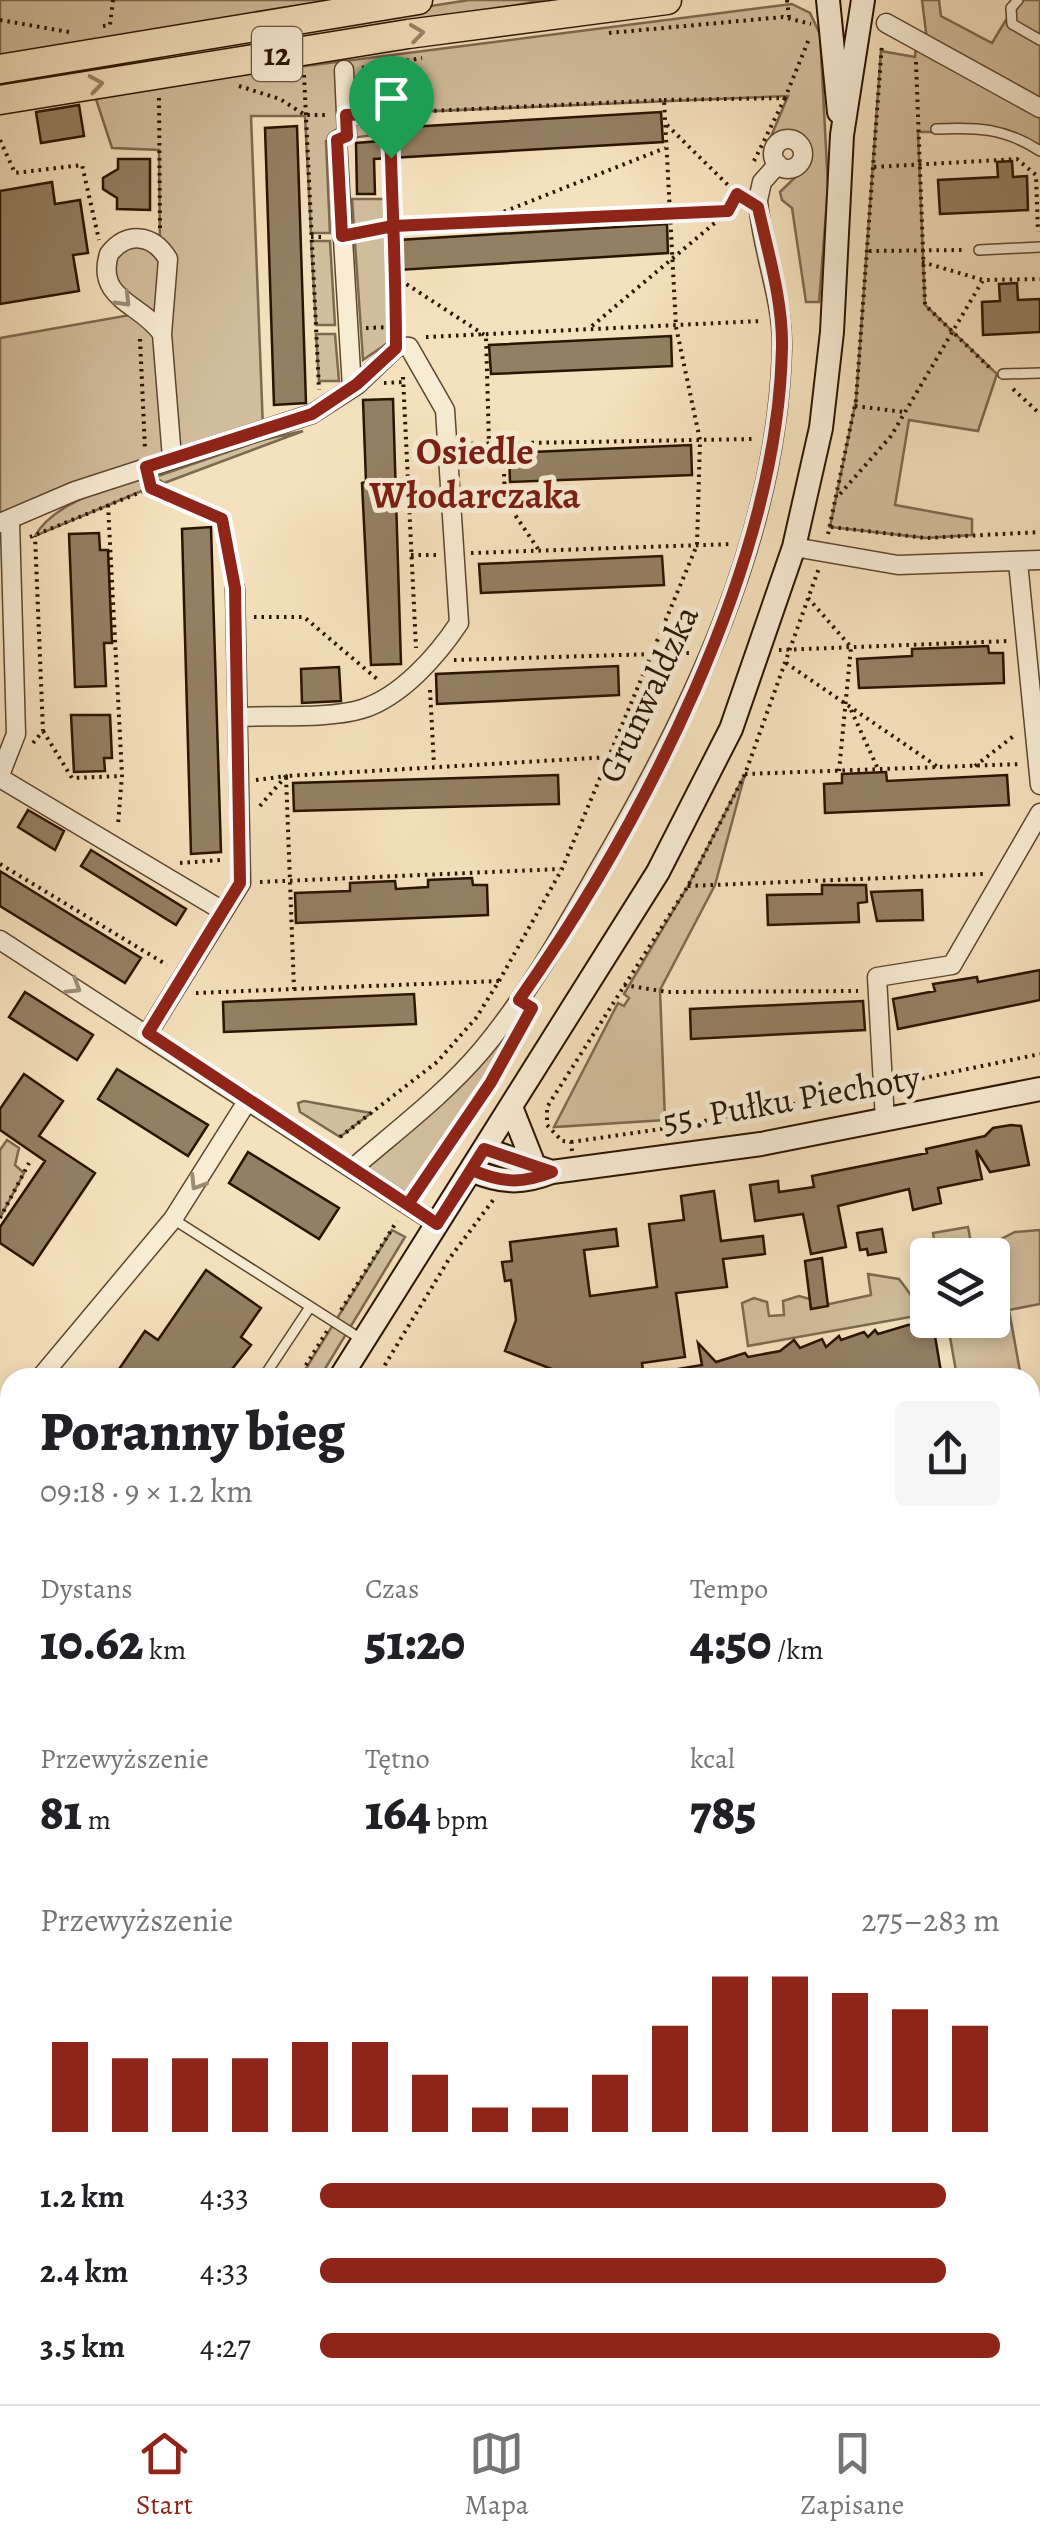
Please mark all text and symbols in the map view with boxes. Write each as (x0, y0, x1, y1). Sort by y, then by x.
one-way arrow (410, 23, 426, 44)
road number: 12 (252, 27, 302, 81)
pin (349, 56, 434, 159)
icon: arrive (364, 71, 419, 126)
one-way arrow (88, 74, 104, 95)
one-way arrow (112, 289, 130, 307)
district label: Osiedle Włodarczaka (368, 425, 581, 521)
street label: Grunwaldzka (586, 597, 710, 790)
one-way arrow (63, 974, 81, 993)
street label: 55. Pułku Piechoty (659, 1053, 924, 1145)
one-way arrow (190, 1172, 209, 1190)
map controls (910, 1238, 1010, 1338)
button: layers (910, 1238, 1010, 1338)
text: Poranny bieg (40, 1394, 345, 1469)
button: share (895, 1401, 1000, 1506)
text: 09:18 · 9 × 1.2 km (40, 1469, 253, 1513)
text: Dystans (40, 1570, 133, 1608)
text: Czas (365, 1570, 419, 1608)
text: Tempo (690, 1570, 768, 1608)
text: 10.62 (40, 1608, 143, 1676)
text: 51:20 (365, 1608, 465, 1676)
text: 4:50 (690, 1608, 771, 1676)
text: km (143, 1631, 186, 1669)
text: /km (771, 1631, 823, 1669)
text: Przewyższenie (40, 1740, 209, 1778)
text: Tętno (365, 1740, 430, 1778)
text: kcal (690, 1740, 735, 1778)
text: 81 (40, 1778, 82, 1846)
text: 164 (365, 1778, 431, 1846)
text: 785 (690, 1778, 757, 1846)
text: m (82, 1801, 111, 1839)
text: bpm (431, 1801, 489, 1839)
text: Przewyższenie (40, 1898, 233, 1942)
text: 275–283 m (861, 1898, 1000, 1942)
text: 1.2 km (40, 2174, 125, 2218)
text: 4:33 (200, 2174, 249, 2218)
text: 2.4 km (40, 2249, 128, 2293)
text: 4:33 (200, 2249, 249, 2293)
text: 3.5 km (40, 2324, 125, 2368)
text: 4:27 (200, 2324, 251, 2368)
tab: Start (136, 2426, 193, 2524)
tab: Mapa (464, 2426, 529, 2524)
tab: Zapisane (800, 2426, 904, 2524)

